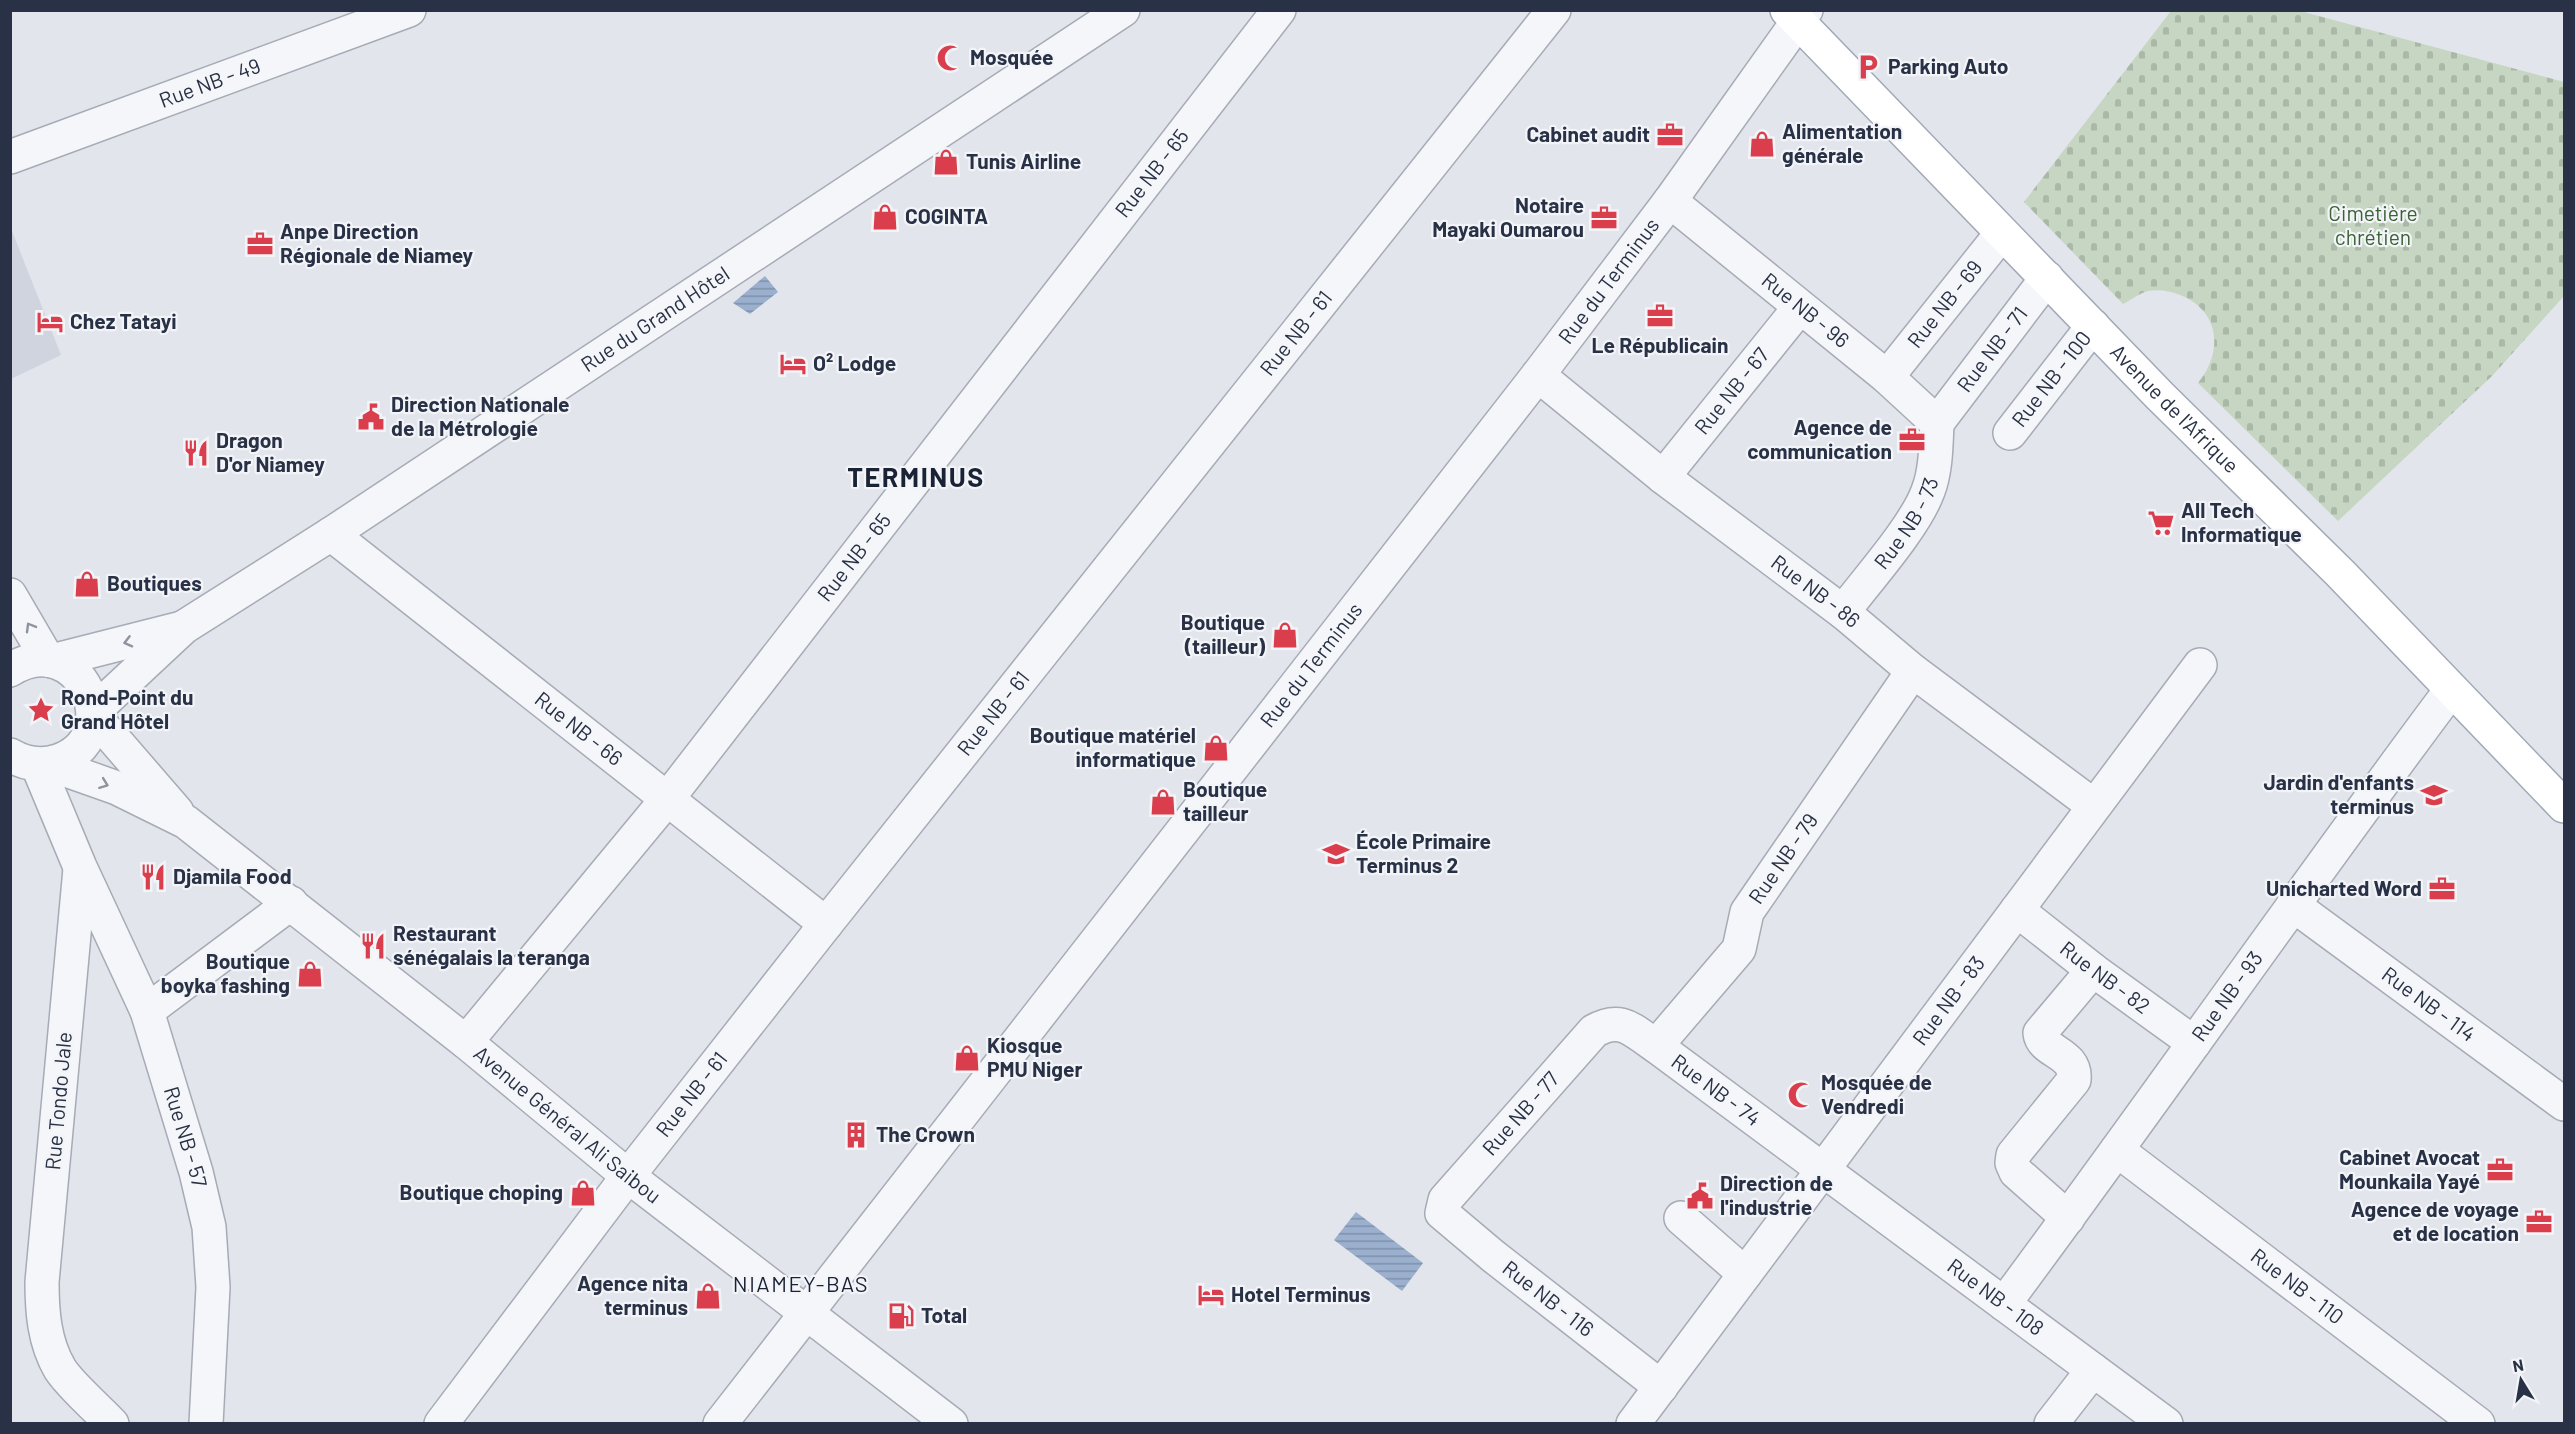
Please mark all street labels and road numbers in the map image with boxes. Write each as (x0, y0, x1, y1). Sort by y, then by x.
street label: Rue NB - 49 (155, 52, 263, 112)
street label: Rue NB - 65 (1109, 123, 1193, 222)
street label: Rue du Terminus (1552, 212, 1664, 348)
street label: Rue NB - 69 (1901, 255, 1986, 352)
street label: Rue du Grand Hôtel (576, 260, 734, 376)
street label: Rue NB - 96 (1757, 267, 1855, 352)
street label: Rue NB - 61 (1254, 285, 1336, 380)
street label: Rue NB - 71 (1951, 301, 2032, 396)
street label: Rue NB - 100 (2006, 325, 2095, 431)
street label: Avenue de l'Afrique (2106, 339, 2245, 477)
street label: Rue NB - 67 (1688, 342, 1773, 439)
street label: Rue NB - 73 (1868, 474, 1943, 573)
street label: Rue NB - 65 (811, 508, 895, 606)
street label: Rue NB - 86 (1767, 549, 1866, 632)
street label: Rue du Terminus (1254, 597, 1367, 732)
street label: Rue NB - 61 (951, 665, 1034, 760)
street label: Rue NB - 66 (530, 685, 628, 770)
street label: Rue NB - 79 (1742, 808, 1822, 908)
street label: Rue NB - 82 (2056, 935, 2155, 1018)
street label: Rue NB - 93 (2185, 946, 2267, 1046)
street label: Rue NB - 83 (1906, 951, 1989, 1050)
street label: Rue NB - 114 (2378, 961, 2481, 1046)
street label: Rue Tondo Jale (39, 1031, 76, 1171)
street label: Avenue Général Ali Saibou (470, 1040, 667, 1208)
street label: Rue NB - 61 (650, 1046, 732, 1141)
street label: Rue NB - 74 (1667, 1048, 1766, 1130)
street label: Rue NB - 77 (1476, 1066, 1563, 1160)
street label: Rue NB - 57 (160, 1083, 213, 1189)
street label: Rue NB - 110 (2247, 1242, 2349, 1329)
street label: Rue NB - 108 (1943, 1252, 2049, 1340)
street label: Rue NB - 116 (1498, 1254, 1599, 1341)

